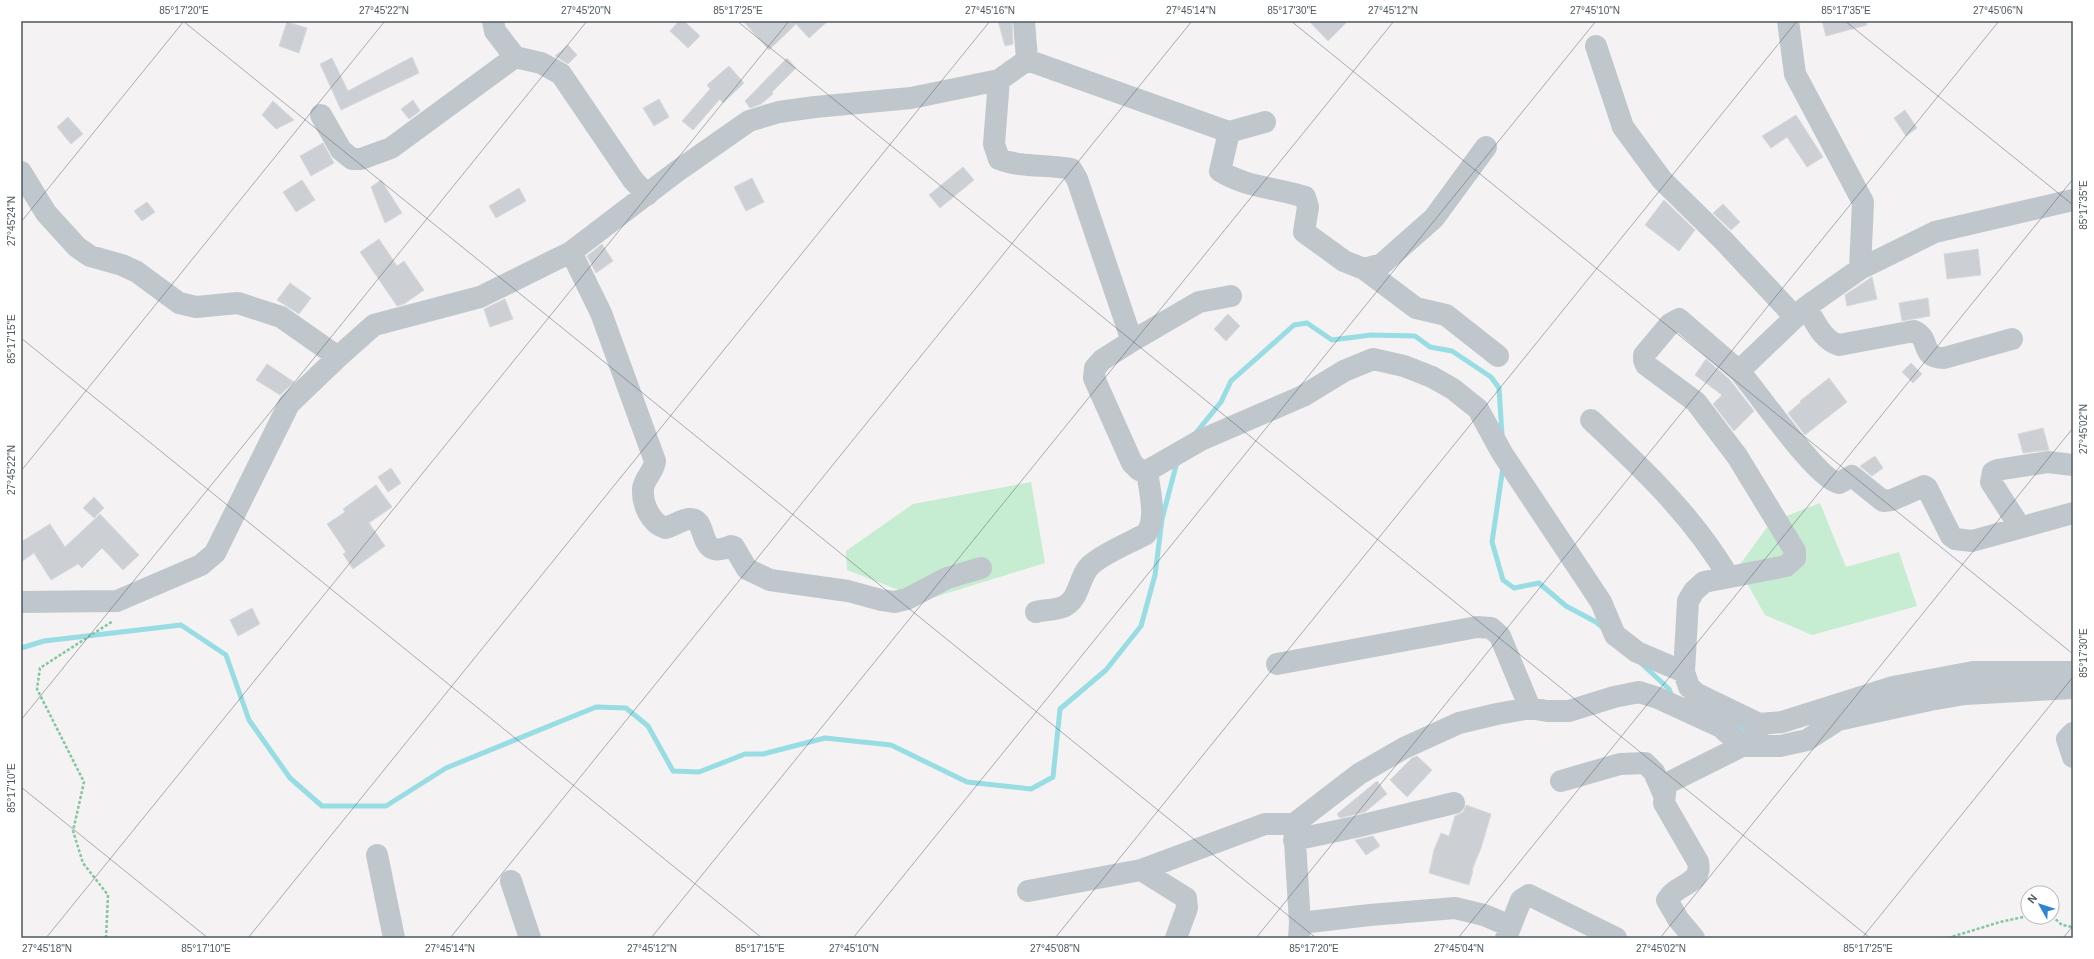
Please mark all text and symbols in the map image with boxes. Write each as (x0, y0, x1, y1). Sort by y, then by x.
text: 85°17'20"E (159, 5, 209, 16)
text: 27°45'22"N (359, 5, 409, 16)
text: 27°45'20"N (561, 5, 611, 16)
text: 85°17'25"E (713, 5, 763, 16)
text: 27°45'16"N (965, 5, 1015, 16)
text: 27°45'14"N (1166, 5, 1216, 16)
text: 85°17'30"E (1267, 5, 1317, 16)
text: 27°45'12"N (1368, 5, 1418, 16)
text: 27°45'10"N (1570, 5, 1620, 16)
text: 85°17'35"E (1821, 5, 1871, 16)
text: 27°45'06"N (1973, 5, 2023, 16)
text: 85°17'35"E (2078, 180, 2089, 230)
text: 27°45'24"N (6, 196, 17, 246)
text: 85°17'15"E (6, 314, 17, 364)
text: 27°45'02"N (2078, 404, 2089, 454)
text: 27°45'22"N (6, 445, 17, 495)
text: 85°17'30"E (2078, 628, 2089, 678)
text: 85°17'10"E (6, 763, 17, 813)
north arrow (2020, 885, 2060, 925)
text: N (2025, 892, 2039, 906)
text: 27°45'18"N (22, 943, 72, 954)
text: 85°17'10"E (181, 943, 231, 954)
text: 27°45'14"N (425, 943, 475, 954)
text: 27°45'12"N (627, 943, 677, 954)
text: 85°17'15"E (735, 943, 785, 954)
text: 27°45'10"N (829, 943, 879, 954)
text: 27°45'08"N (1030, 943, 1080, 954)
text: 85°17'20"E (1289, 943, 1339, 954)
text: 27°45'04"N (1434, 943, 1484, 954)
text: 27°45'02"N (1636, 943, 1686, 954)
text: 85°17'25"E (1843, 943, 1893, 954)

